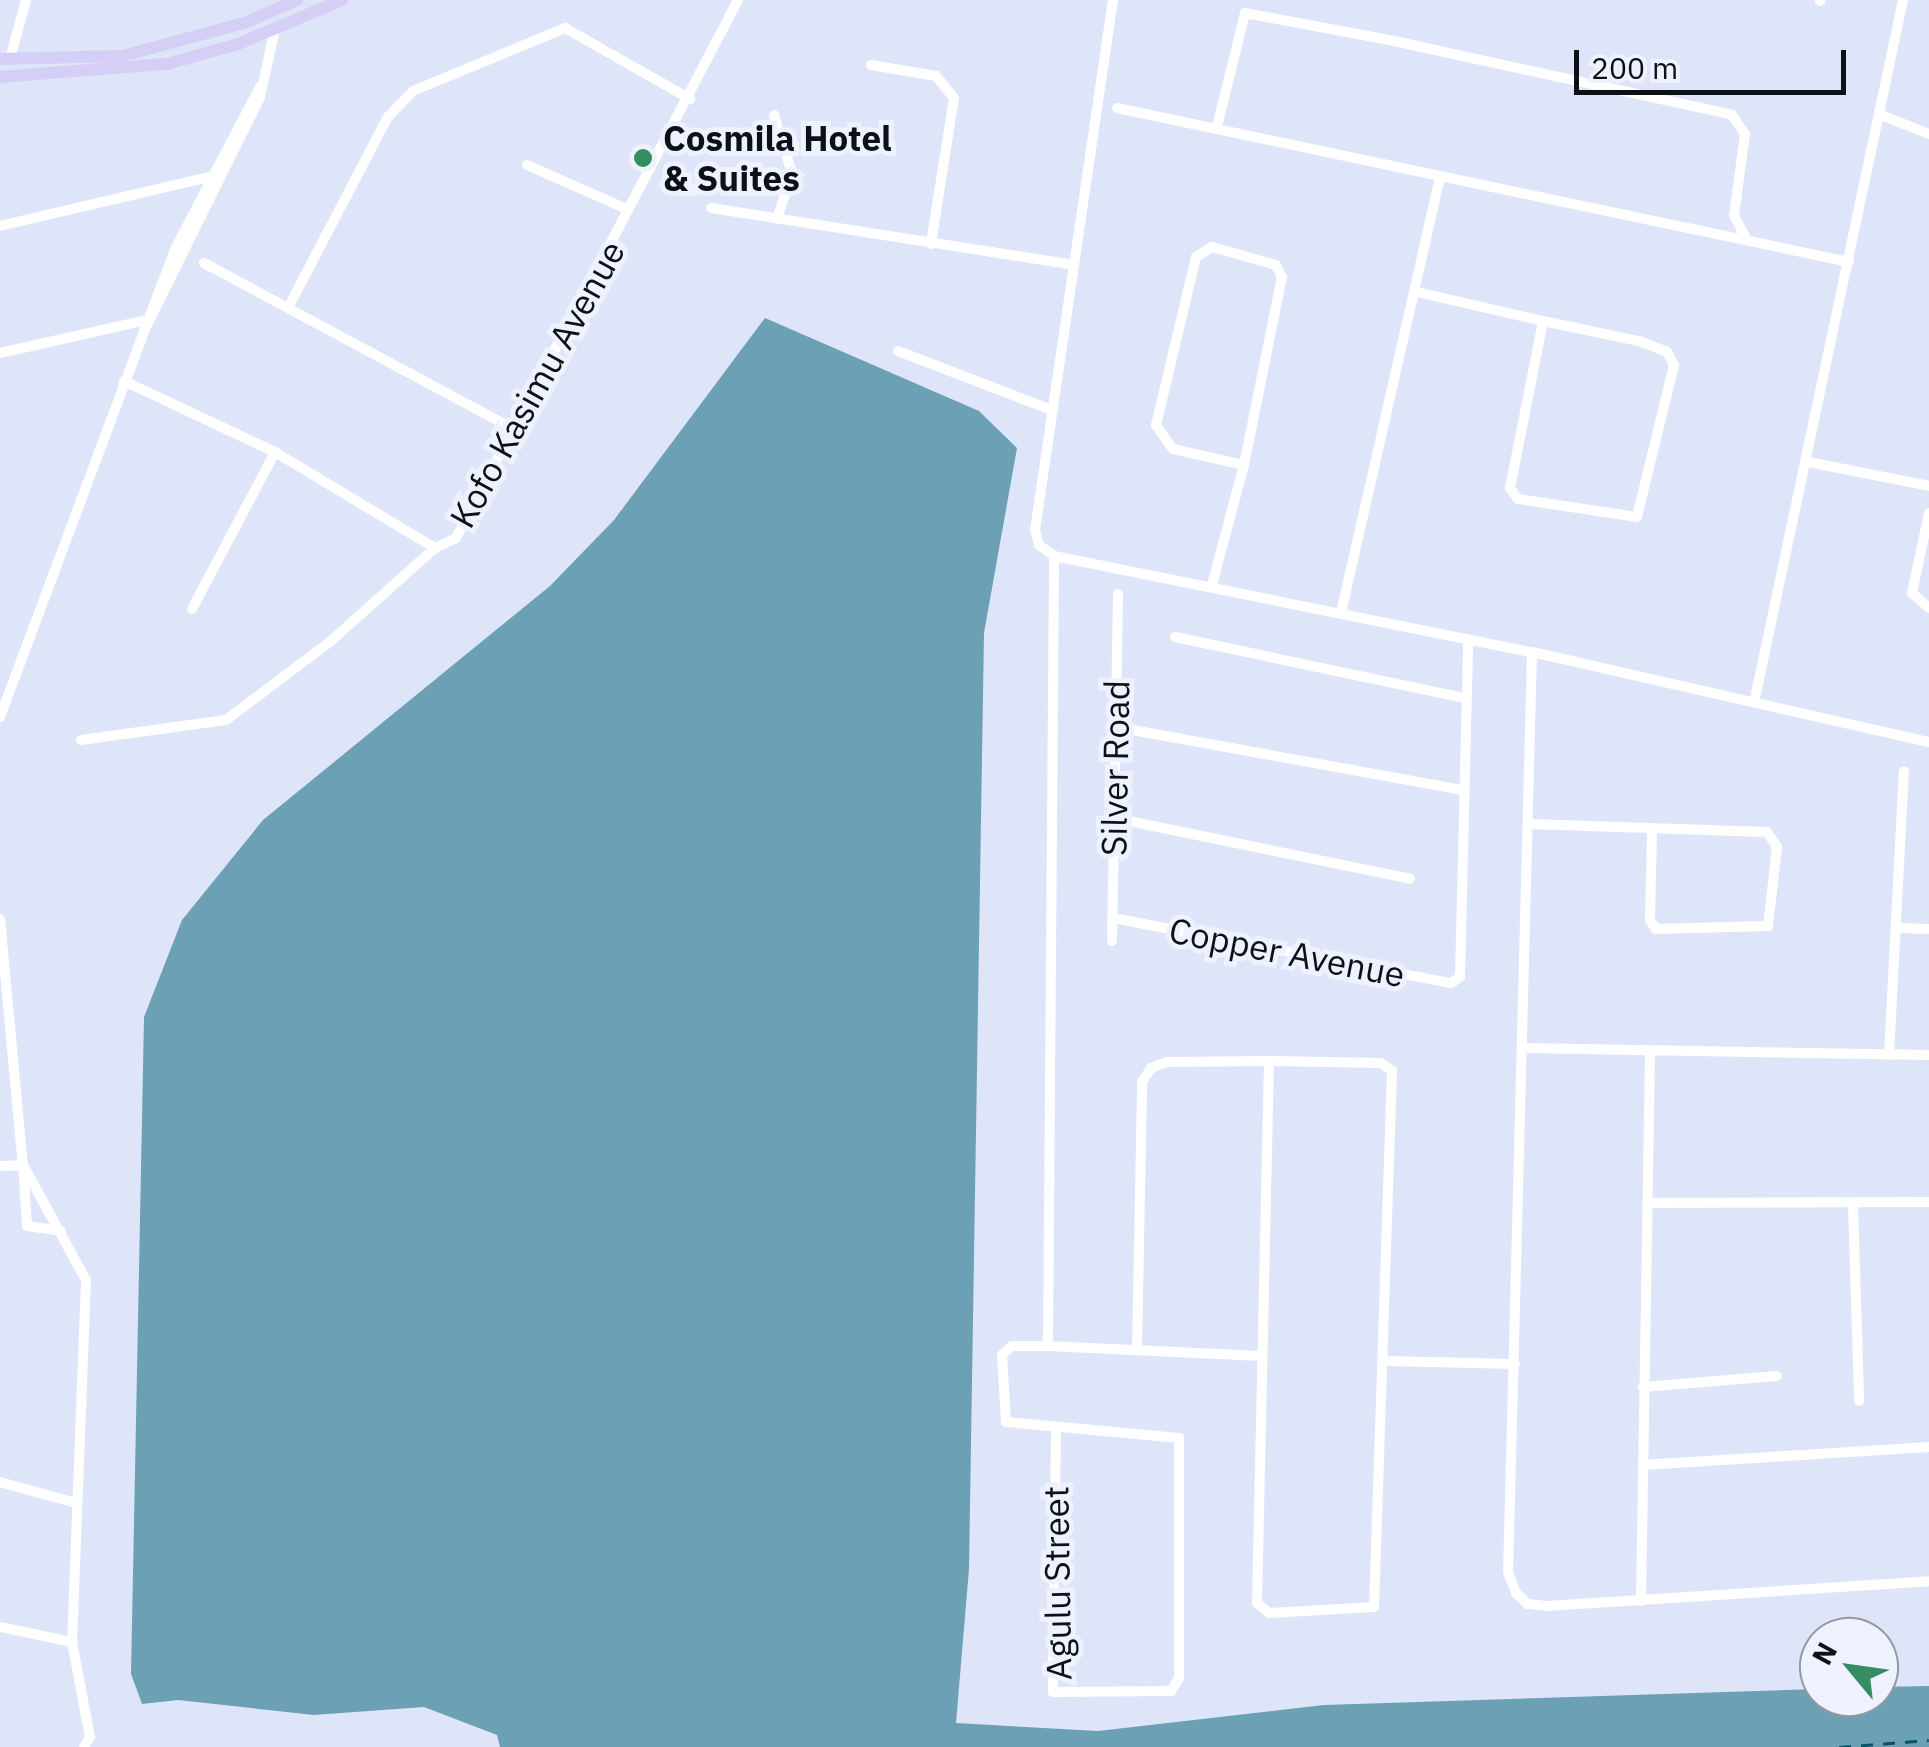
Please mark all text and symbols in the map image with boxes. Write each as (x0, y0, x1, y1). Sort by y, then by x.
scale bar (1579, 30, 1852, 92)
text: 200 m (1591, 48, 1678, 87)
place label: Cosmila Hotel & Suites (663, 117, 892, 199)
marker: Cosmila Hotel & Suites (632, 147, 654, 169)
street label: Kofo Kasimu Avenue (441, 233, 633, 535)
street label: Silver Road (1092, 680, 1138, 856)
street label: Copper Avenue (1166, 909, 1408, 995)
street label: Agulu Street (1034, 1485, 1080, 1681)
north arrow (1799, 1617, 1899, 1717)
text: N (1803, 1635, 1845, 1671)

